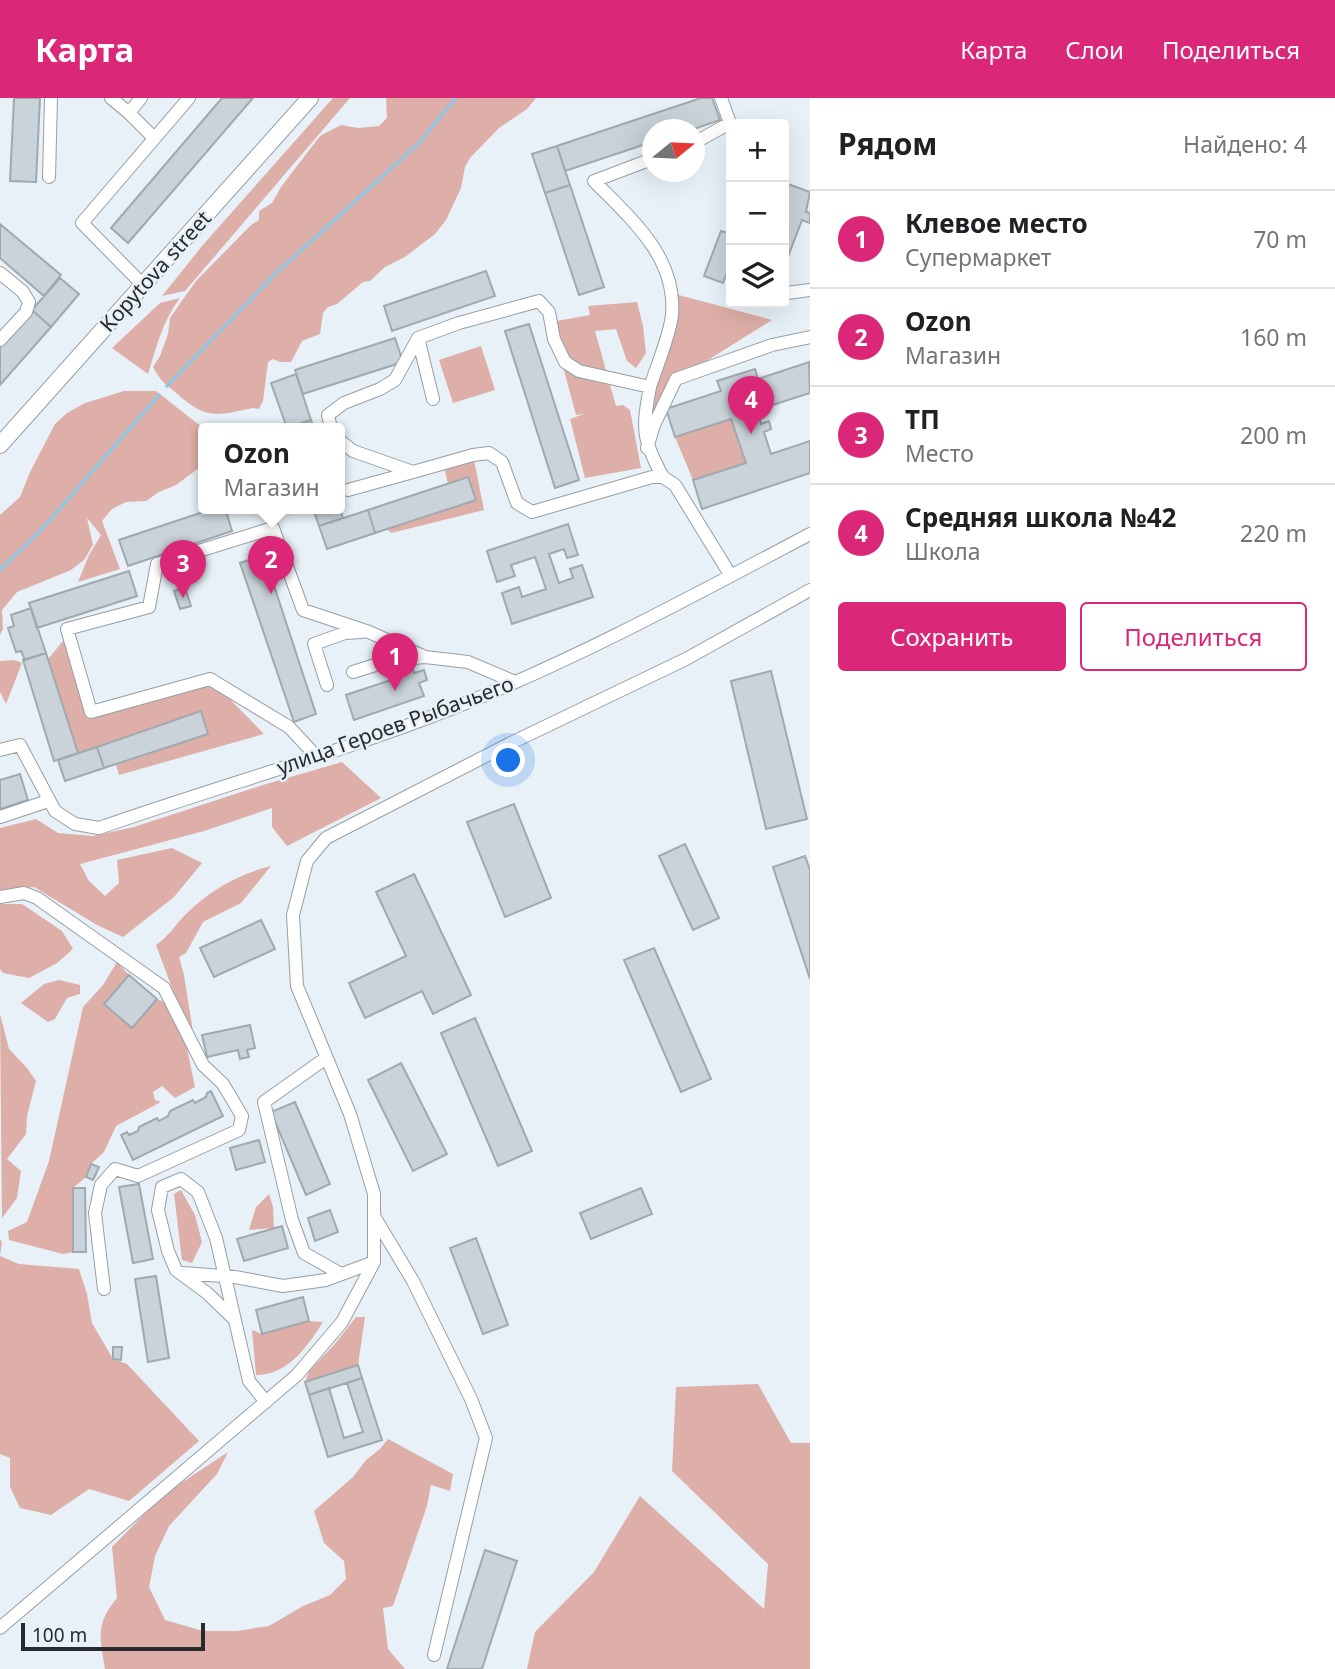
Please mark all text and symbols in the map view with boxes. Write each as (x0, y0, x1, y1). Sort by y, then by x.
text: Карта (35, 27, 134, 72)
text: Карта (960, 33, 1027, 66)
text: Слои (1065, 33, 1124, 66)
text: Поделиться (1162, 33, 1300, 66)
north arrow (642, 119, 705, 182)
map controls (726, 119, 789, 308)
button: + (726, 119, 789, 182)
text: Рядом (838, 123, 937, 164)
text: Найдено: 4 (1183, 128, 1307, 160)
button: − (726, 182, 789, 245)
street label: Kopytova street (93, 204, 217, 338)
text: Клевое место (905, 205, 1088, 241)
text: 1 (854, 223, 868, 255)
text: 70 m (1253, 223, 1307, 255)
text: Супермаркет (905, 241, 1051, 273)
button: layers (726, 245, 789, 308)
text: Ozon (905, 303, 972, 339)
text: 2 (854, 321, 868, 353)
text: 160 m (1240, 321, 1307, 353)
text: Магазин (905, 339, 1001, 371)
pin: 4 (728, 376, 774, 434)
text: ТП (905, 401, 940, 437)
text: 3 (854, 419, 868, 451)
text: 200 m (1240, 419, 1307, 451)
popup (198, 423, 345, 514)
text: Ozon (223, 435, 290, 471)
text: Место (905, 437, 974, 469)
text: Магазин (223, 471, 320, 503)
text: Средняя школа №42 (905, 499, 1176, 535)
text: 4 (854, 517, 868, 549)
text: 220 m (1240, 517, 1307, 549)
text: Школа (905, 535, 981, 567)
pin: 2 (248, 536, 294, 594)
pin: 3 (160, 540, 206, 598)
button: Сохранить (838, 602, 1066, 671)
button: Поделиться (1080, 602, 1307, 671)
pin: 1 (372, 633, 418, 691)
street label: улица Героев Рыбачьего (273, 669, 517, 781)
your location (491, 743, 525, 777)
scale bar (21, 1620, 205, 1652)
text: 100 m (32, 1622, 87, 1648)

